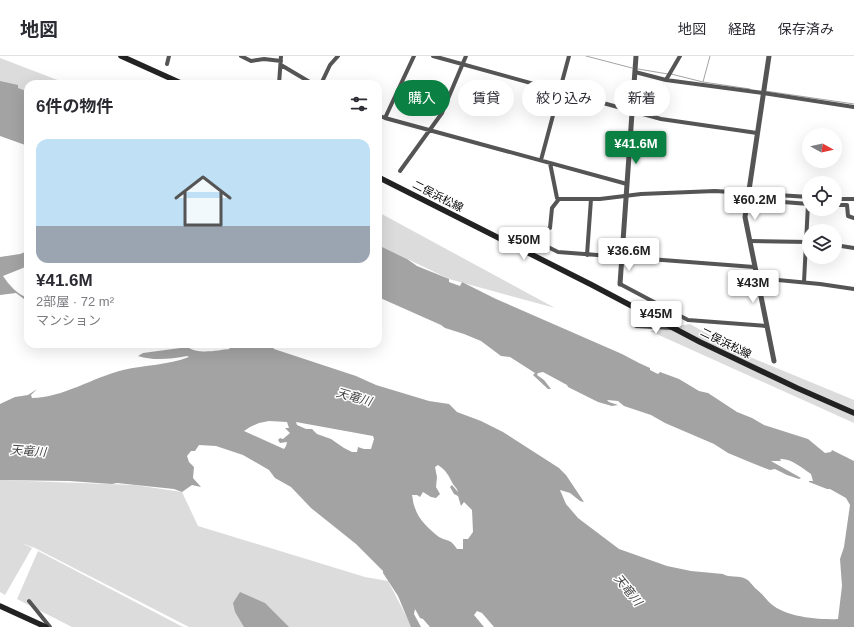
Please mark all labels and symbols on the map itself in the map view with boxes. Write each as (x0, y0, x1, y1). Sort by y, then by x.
north arrow (802, 128, 842, 168)
pin: ¥41.6M (603, 131, 669, 165)
street label: 二俣浜松線 (411, 178, 465, 214)
pin: ¥60.2M (722, 187, 788, 221)
pin: ¥50M (500, 227, 548, 261)
pin: ¥36.6M (596, 238, 662, 272)
pin: ¥43M (729, 270, 777, 304)
pin: ¥45M (632, 301, 680, 335)
street label: 二俣浜松線 (699, 326, 753, 360)
water label: 天竜川 (335, 385, 375, 409)
water label: 天竜川 (10, 443, 48, 459)
water label: 天竜川 (611, 572, 646, 610)

